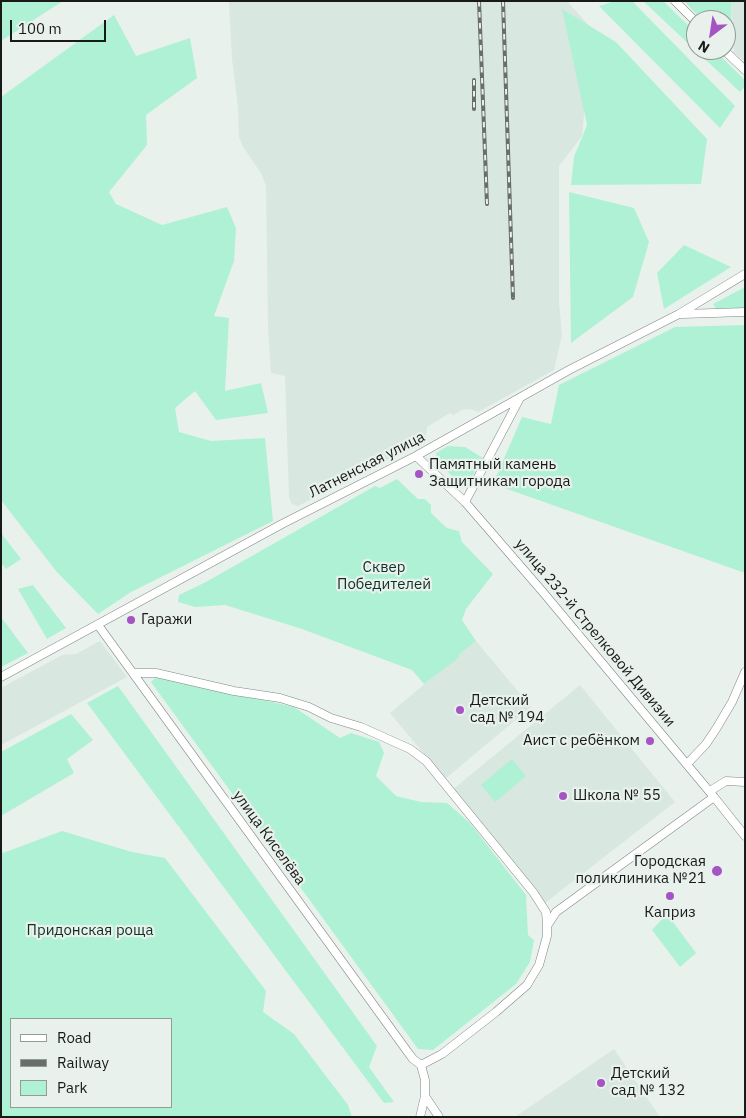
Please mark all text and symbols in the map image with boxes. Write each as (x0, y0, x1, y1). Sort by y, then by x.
scale bar (12, 10, 109, 42)
north arrow (686, 10, 736, 60)
text: 100 m (18, 19, 62, 38)
text: N (695, 37, 713, 57)
street label: Латненская улица (306, 428, 428, 502)
place label: Памятный камень Защитникам города (429, 456, 571, 491)
marker: Памятный камень Защитникам города (413, 468, 425, 480)
street label: улица 232-й Стрелковой Дивизии (511, 535, 679, 731)
park label: Сквер Победителей (337, 559, 431, 594)
place label: Гаражи (141, 611, 192, 629)
marker: Гаражи (125, 614, 137, 626)
place label: Детский сад № 194 (470, 692, 544, 727)
marker: Детский сад № 194 (454, 704, 466, 716)
place label: Аист с ребёнком (523, 732, 640, 750)
marker: Аист с ребёнком (644, 735, 656, 747)
street label: улица Киселёва (229, 787, 309, 889)
place label: Школа № 55 (573, 787, 661, 805)
marker: Школа № 55 (557, 790, 569, 802)
place label: Городская поликлиника №21 (576, 853, 706, 888)
marker: Городская поликлиника №21 (710, 864, 724, 878)
marker: Каприз (664, 890, 676, 902)
place label: Каприз (644, 904, 696, 922)
park label: Придонская роща (27, 922, 153, 940)
legend (10, 1018, 172, 1108)
text: Road (57, 1028, 92, 1047)
text: Railway (57, 1053, 109, 1072)
place label: Детский сад № 132 (611, 1065, 685, 1100)
marker: Детский сад № 132 (595, 1077, 607, 1089)
text: Park (57, 1078, 87, 1097)

